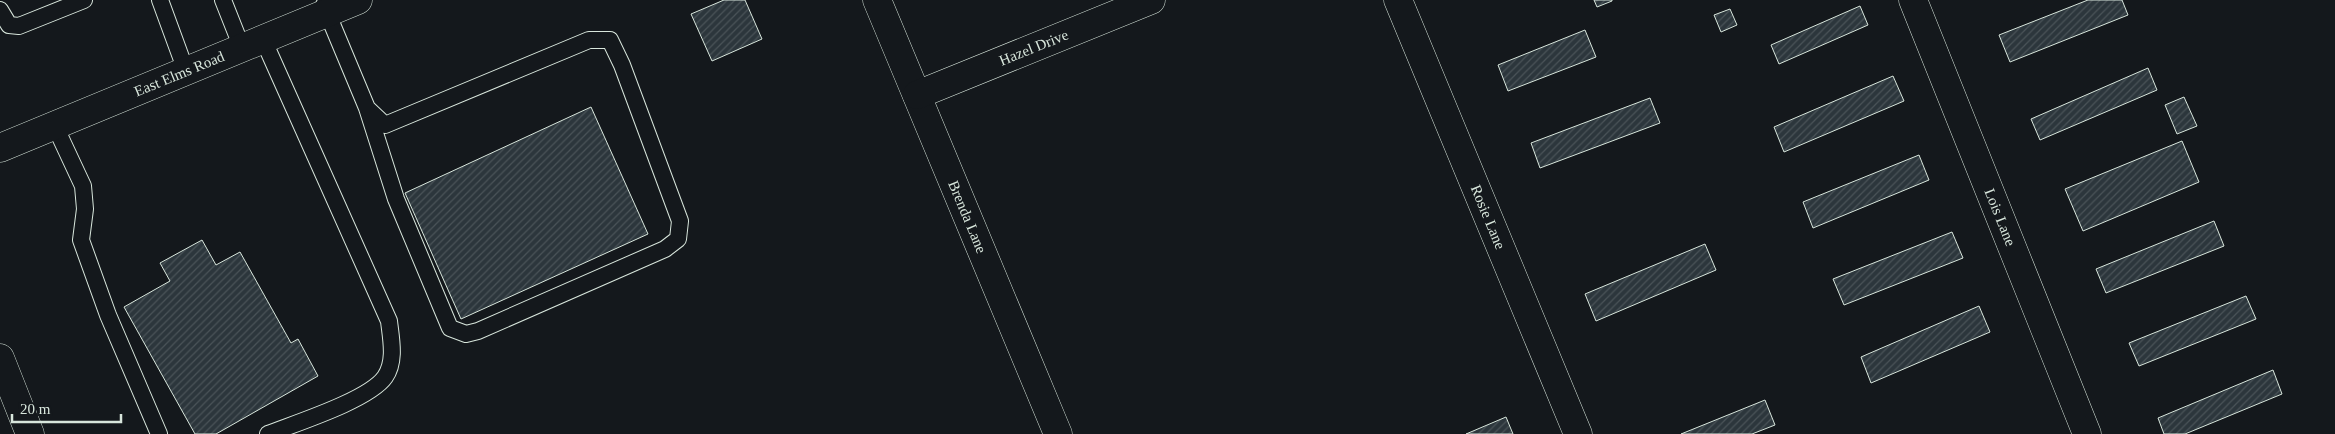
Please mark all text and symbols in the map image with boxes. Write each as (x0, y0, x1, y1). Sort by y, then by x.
street label: Hazel Drive (997, 26, 1071, 69)
street label: East Elms Road (132, 48, 227, 100)
street label: Brenda Lane (945, 178, 990, 256)
street label: Rosie Lane (1468, 183, 1509, 252)
street label: Lois Lane (1981, 186, 2019, 249)
scale bar (12, 392, 121, 424)
text: 20 m (20, 401, 51, 417)

